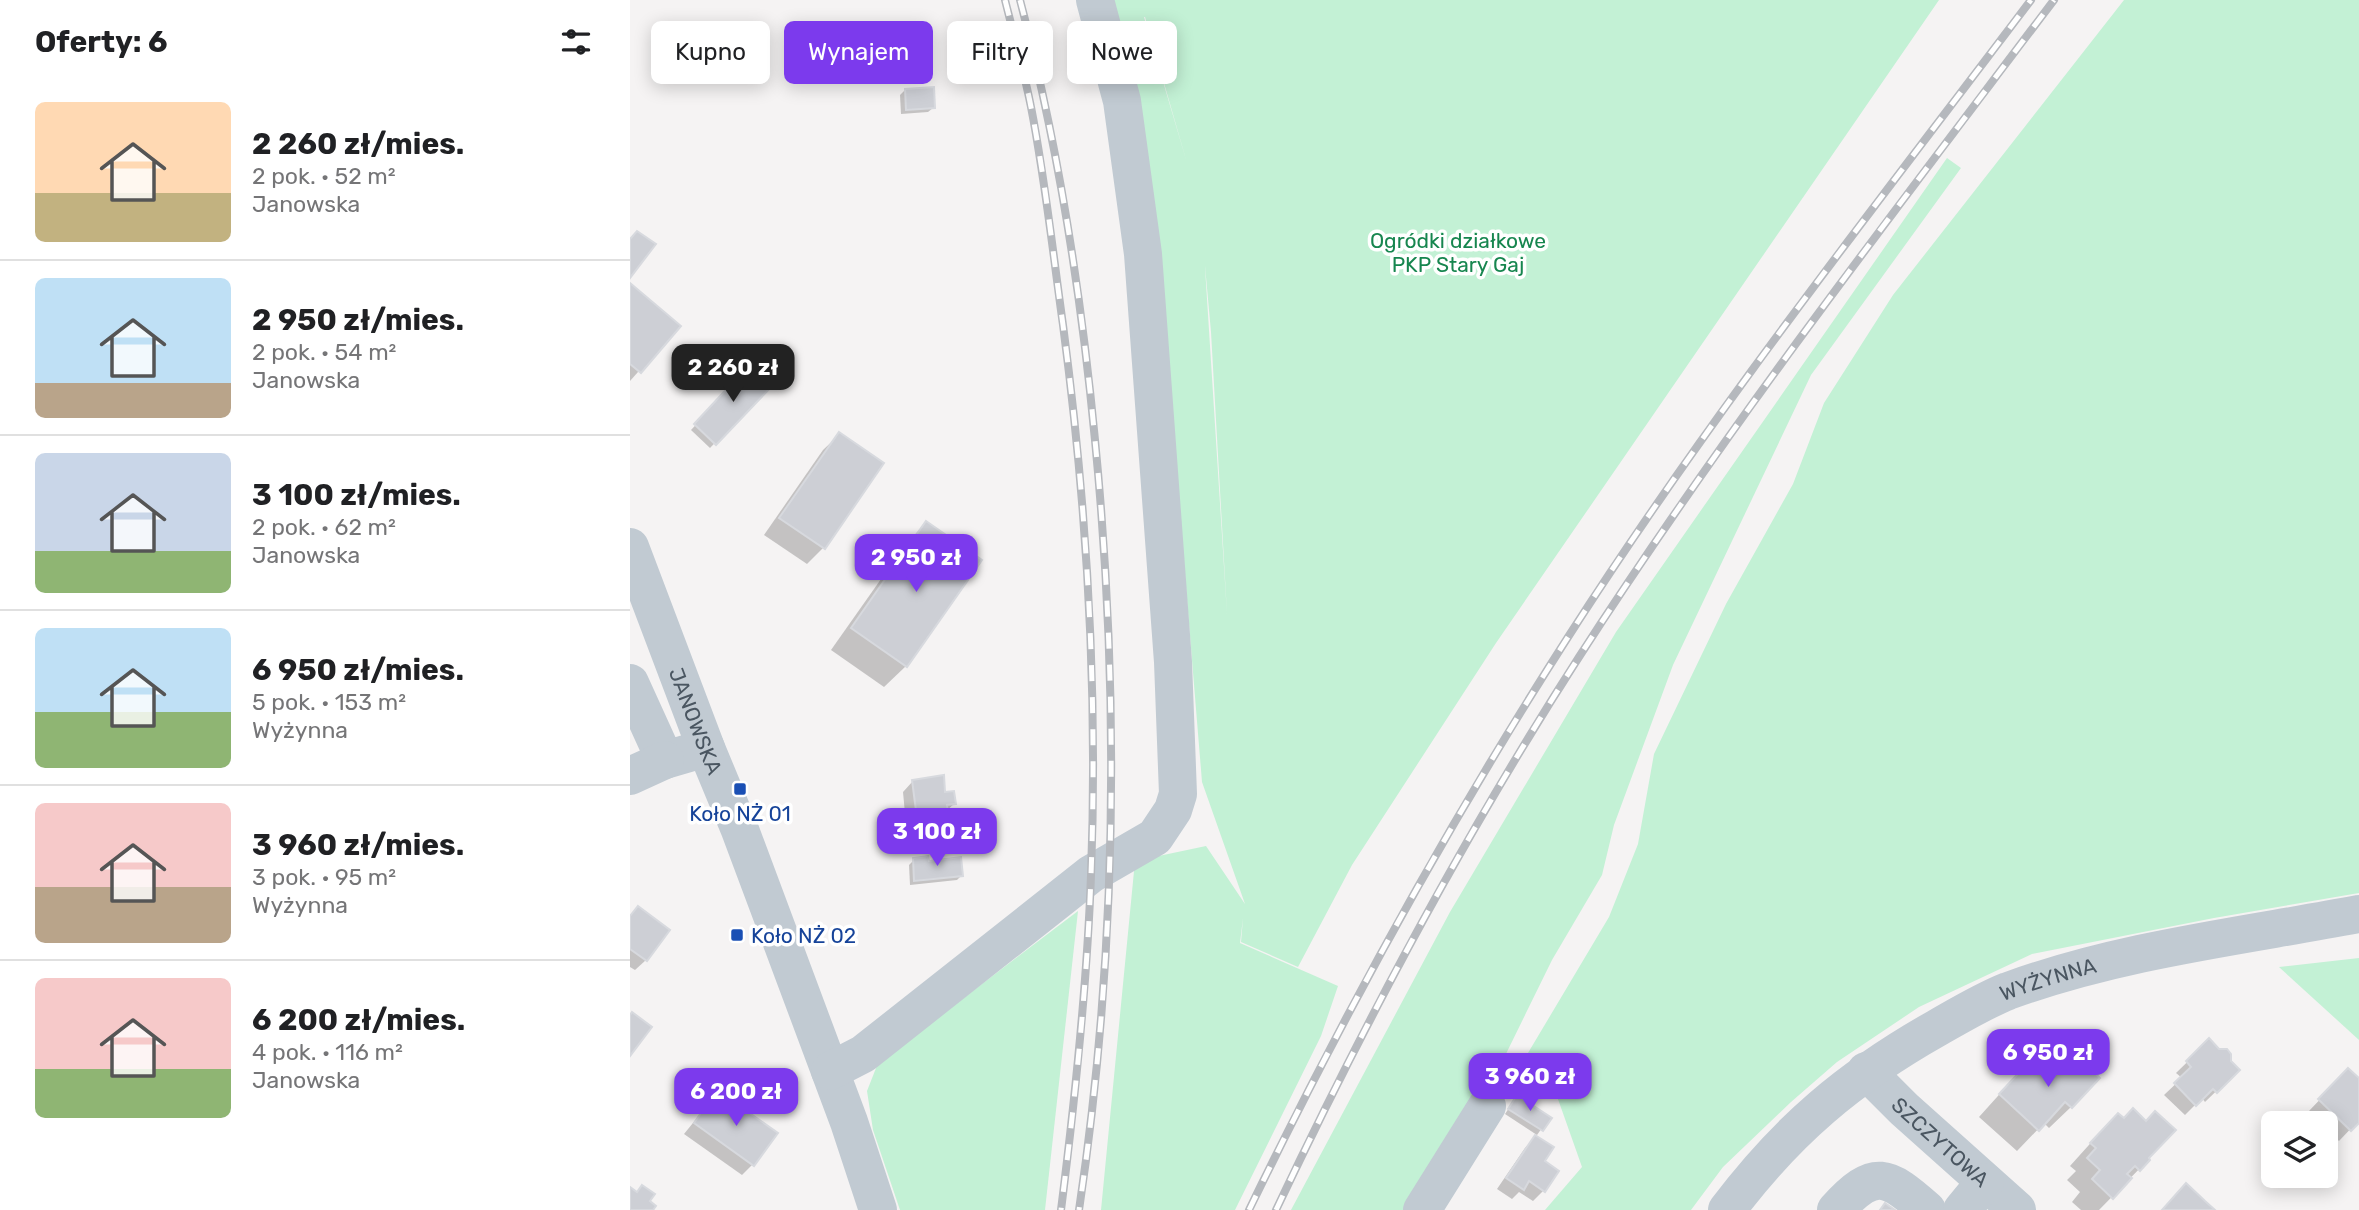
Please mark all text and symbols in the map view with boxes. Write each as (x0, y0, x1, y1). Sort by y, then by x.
chip: Kupno (651, 21, 770, 84)
chip: Wynajem (784, 21, 933, 84)
chip: Filtry (947, 21, 1053, 84)
chip: Nowe (1067, 21, 1177, 84)
icon: filters (557, 23, 595, 61)
text: Oferty: 6 (35, 24, 168, 60)
text: 2 260 zł/mies. (252, 126, 464, 162)
icon: home (91, 130, 175, 214)
text: 2 pok. · 52 m² (252, 162, 396, 190)
text: Janowska (252, 190, 360, 218)
park label: Ogródki działkowe PKP Stary Gaj (1370, 228, 1546, 277)
text: 2 950 zł/mies. (252, 302, 464, 338)
icon: home (91, 306, 175, 390)
text: 2 pok. · 54 m² (252, 338, 396, 366)
pin: 2 260 zł (661, 344, 805, 404)
text: 2 260 zł (688, 353, 778, 381)
text: Janowska (252, 366, 360, 394)
text: 3 100 zł/mies. (252, 477, 461, 513)
icon: home (91, 481, 175, 565)
text: 2 pok. · 62 m² (252, 513, 396, 541)
pin: 2 950 zł (844, 534, 988, 594)
text: Janowska (252, 541, 360, 569)
text: 2 950 zł (871, 543, 961, 571)
text: 6 950 zł/mies. (252, 652, 464, 688)
icon: home (91, 656, 175, 740)
street label: JANOWSKA (664, 664, 728, 778)
text: 5 pok. · 153 m² (252, 688, 406, 716)
text: Wyżynna (252, 716, 348, 744)
marker: Koło NŻ 01 (732, 781, 748, 797)
place label: Koło NŻ 01 (689, 801, 791, 826)
pin: 3 100 zł (865, 808, 1009, 868)
text: 3 100 zł (893, 817, 981, 845)
text: 3 960 zł/mies. (252, 827, 464, 863)
icon: home (91, 831, 175, 915)
text: 3 pok. · 95 m² (252, 863, 396, 891)
text: Wyżynna (252, 891, 348, 919)
place label: Koło NŻ 02 (751, 923, 856, 948)
marker: Koło NŻ 02 (729, 927, 745, 943)
street label: WYŻYNNA (1996, 952, 2099, 1006)
text: 6 200 zł/mies. (252, 1002, 465, 1038)
icon: home (91, 1006, 175, 1090)
pin: 6 950 zł (1976, 1030, 2120, 1089)
text: 4 pok. · 116 m² (252, 1038, 403, 1066)
text: 6 950 zł (2003, 1038, 2093, 1066)
pin: 3 960 zł (1458, 1054, 1602, 1113)
text: 3 960 zł (1485, 1062, 1575, 1090)
text: Janowska (252, 1066, 360, 1094)
pin: 6 200 zł (664, 1068, 808, 1128)
text: 6 200 zł (690, 1077, 782, 1105)
street label: SZCZYTOWA (1887, 1092, 1995, 1192)
map controls (2261, 1111, 2338, 1188)
button: layers (2261, 1111, 2338, 1188)

